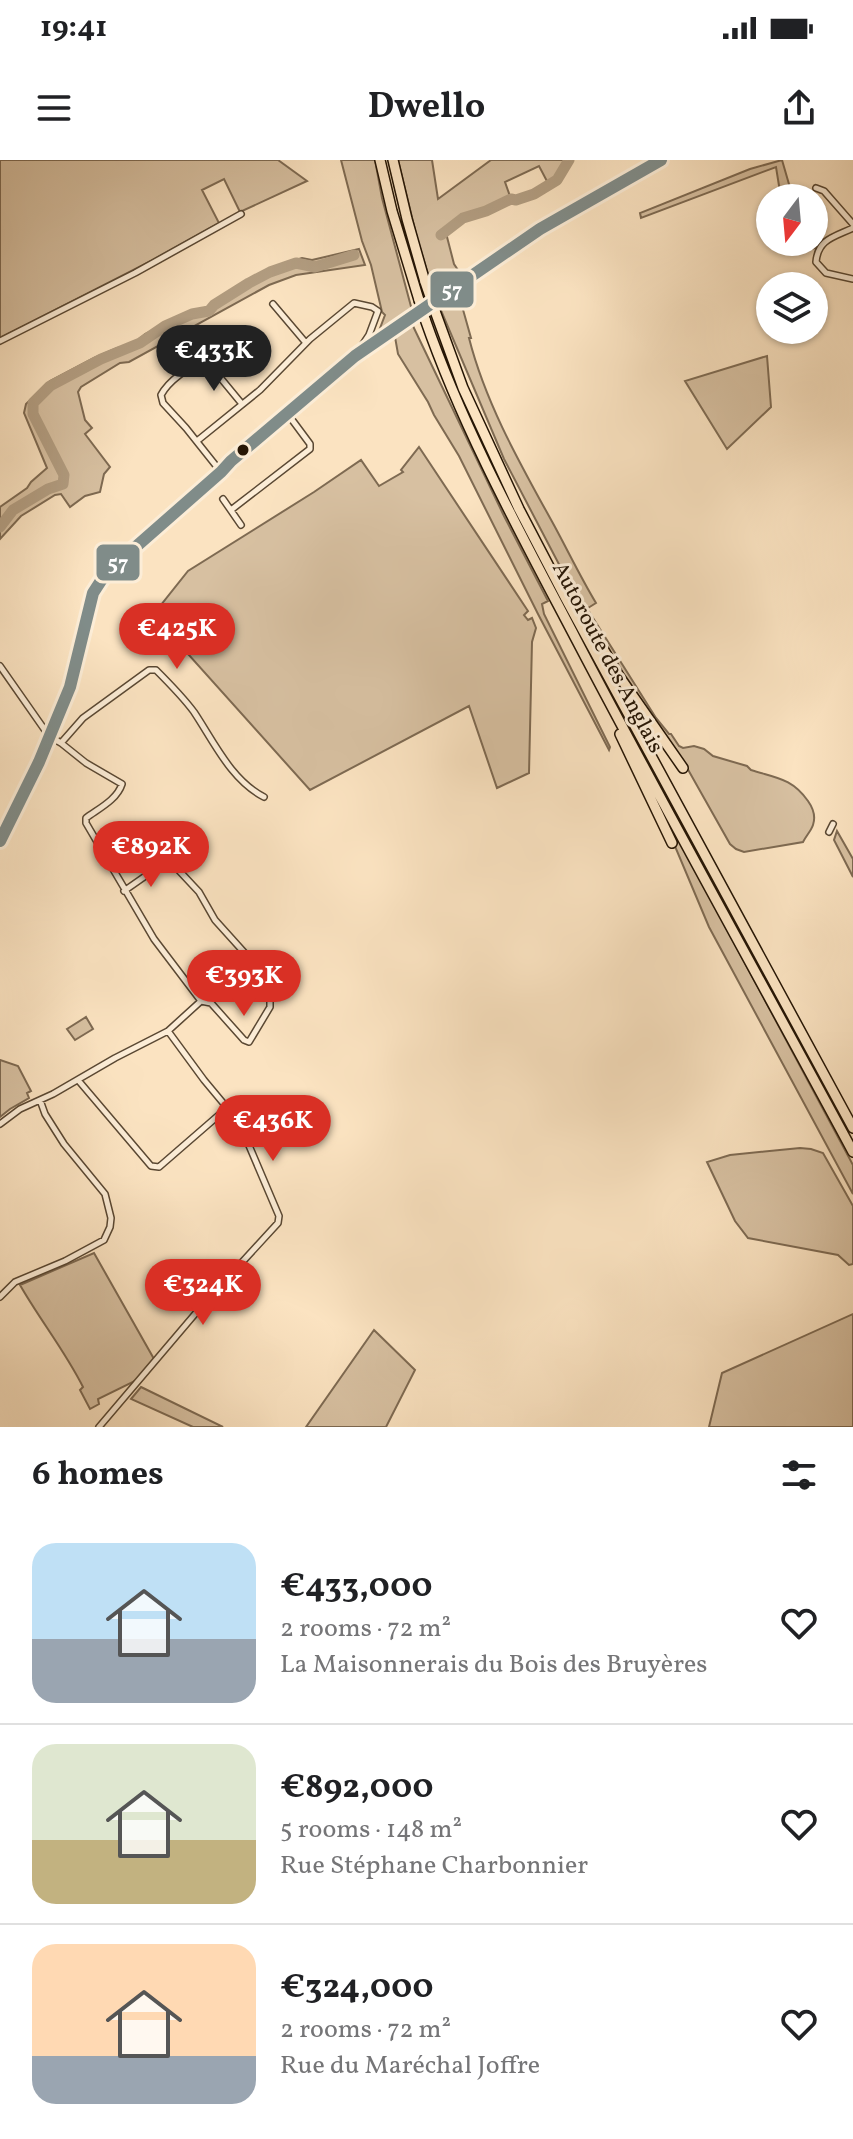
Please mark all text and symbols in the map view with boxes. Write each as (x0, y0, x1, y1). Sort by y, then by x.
text: 19:41 (40, 7, 107, 49)
text: Dwello (368, 83, 485, 133)
icon: menu (32, 86, 76, 130)
icon: share (777, 86, 821, 130)
north arrow (756, 184, 828, 256)
map controls (756, 184, 828, 344)
line badge: 57 (429, 270, 475, 309)
button: layers (756, 272, 828, 344)
text: 57 (441, 276, 463, 307)
pin: €433K (158, 325, 270, 393)
text: €433K (174, 333, 254, 369)
unlabelled marker (235, 442, 251, 458)
line badge: 57 (95, 543, 141, 582)
text: 57 (107, 549, 129, 580)
street label: Autoroute des Anglais (543, 557, 671, 759)
pin: €425K (121, 603, 233, 671)
text: €425K (137, 611, 217, 647)
pin: €892K (95, 821, 207, 889)
text: €892K (111, 829, 191, 865)
pin: €393K (188, 950, 300, 1018)
text: €393K (205, 958, 283, 994)
pin: €436K (217, 1095, 329, 1163)
text: €436K (233, 1103, 313, 1139)
pin: €324K (147, 1259, 259, 1327)
text: €324K (163, 1267, 243, 1303)
text: 6 homes (32, 1452, 164, 1499)
icon: filters (777, 1453, 821, 1497)
text: €433,000 (280, 1564, 432, 1611)
icon: home (96, 1575, 192, 1671)
icon: heart (777, 1601, 821, 1645)
text: 2 rooms · 72 m² (280, 1611, 451, 1647)
text: La Maisonnerais du Bois des Bruyères (280, 1647, 708, 1683)
text: €892,000 (280, 1765, 433, 1812)
icon: home (96, 1776, 192, 1872)
icon: heart (777, 1802, 821, 1846)
text: 5 rooms · 148 m² (280, 1812, 462, 1848)
text: Rue Stéphane Charbonnier (280, 1848, 588, 1884)
text: €324,000 (280, 1965, 434, 2012)
icon: home (96, 1976, 192, 2072)
icon: heart (777, 2002, 821, 2046)
text: 2 rooms · 72 m² (280, 2012, 451, 2048)
text: Rue du Maréchal Joffre (280, 2048, 540, 2084)

